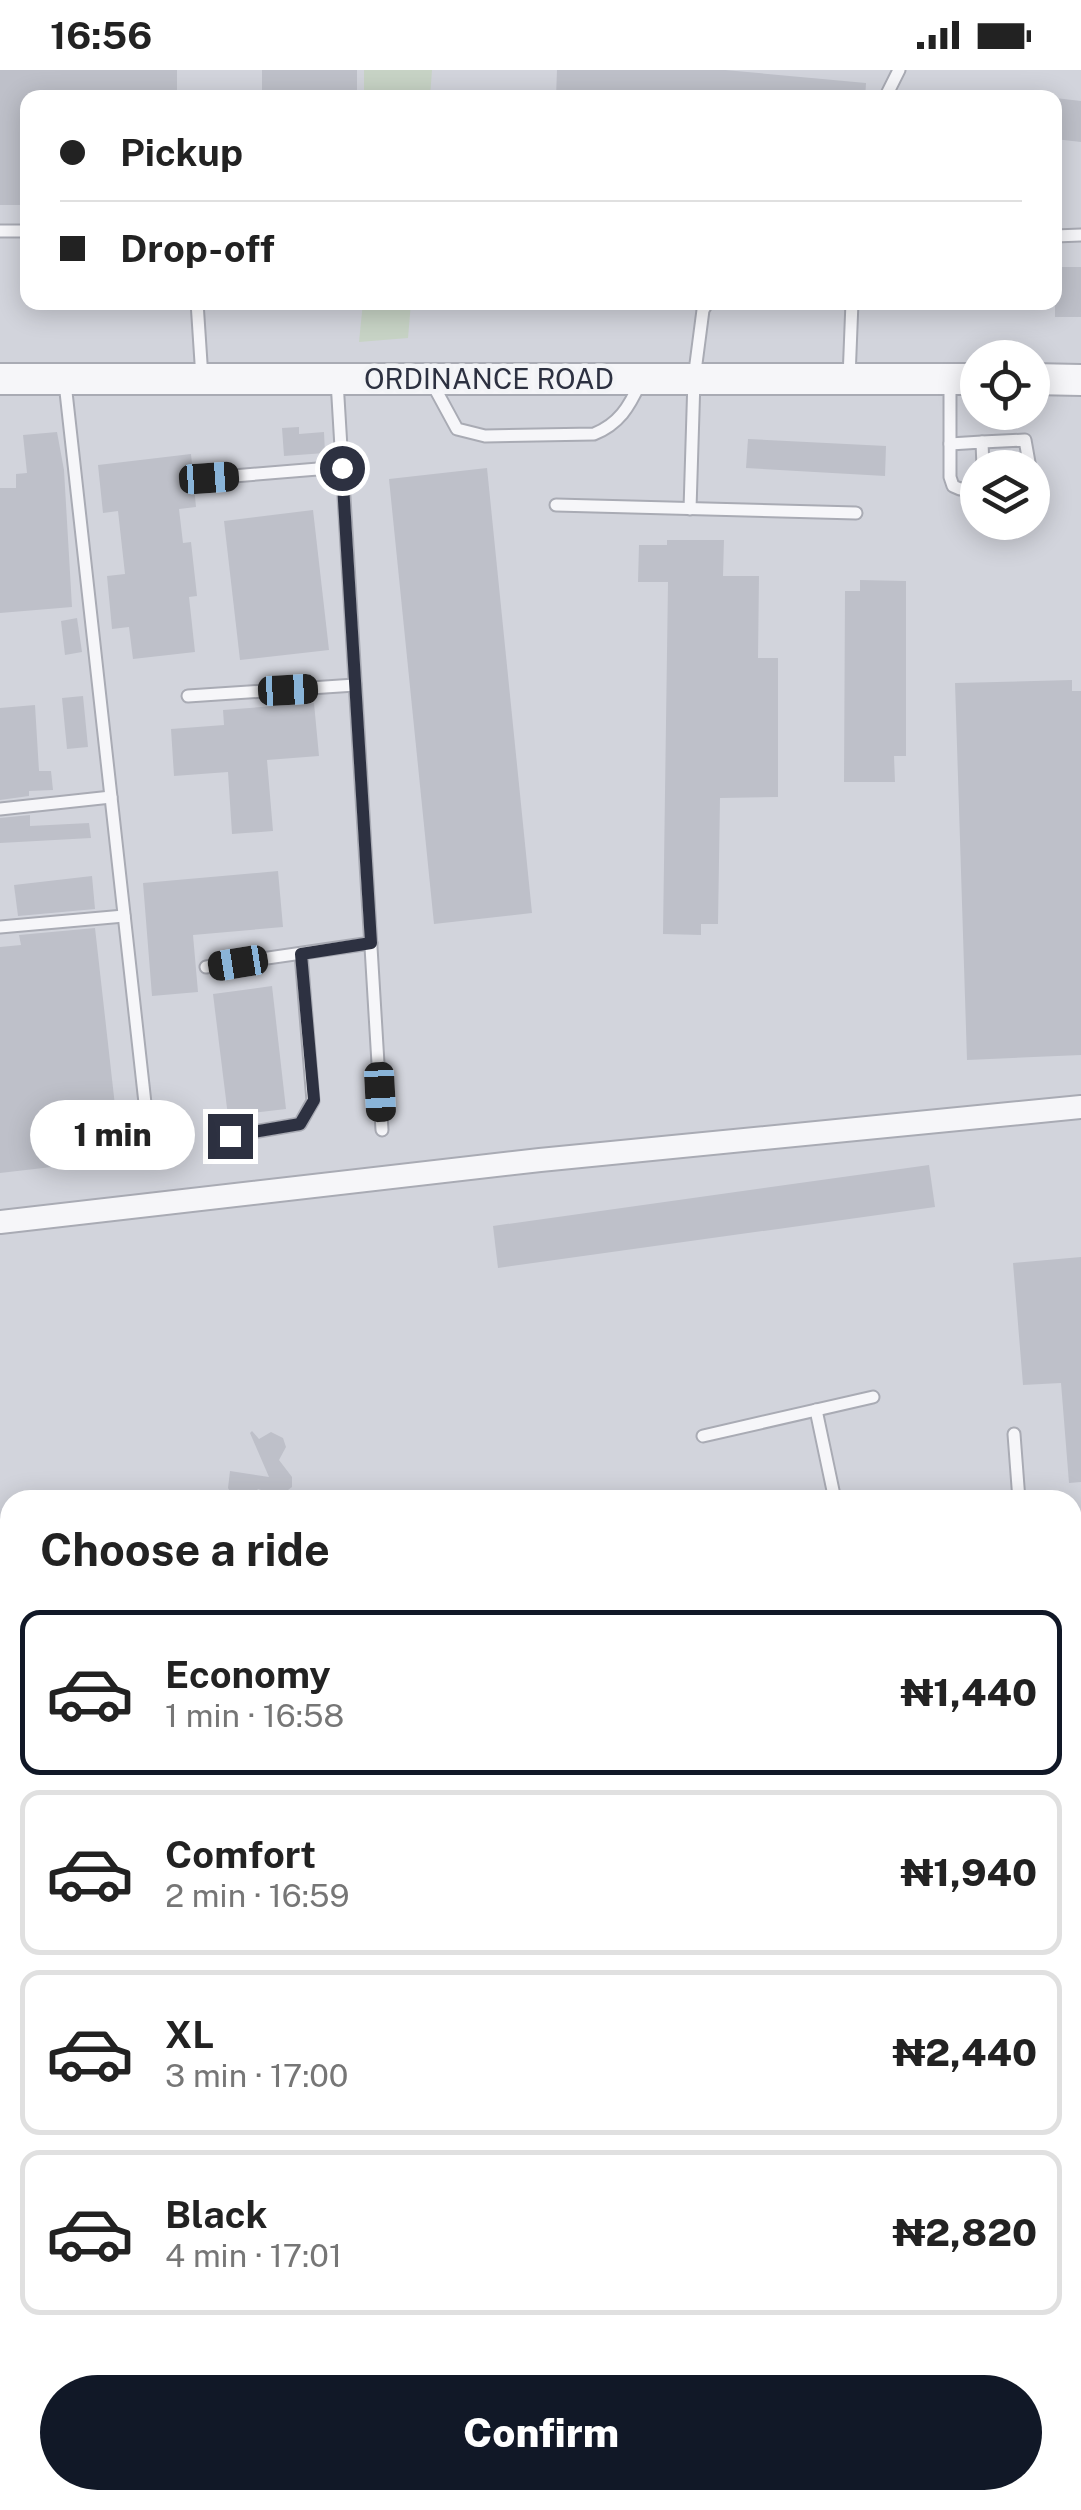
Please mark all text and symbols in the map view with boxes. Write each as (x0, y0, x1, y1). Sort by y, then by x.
text: 16:56 (50, 13, 152, 58)
text: Pickup (120, 130, 243, 175)
text: Drop-off (120, 226, 275, 271)
map controls (960, 340, 1050, 540)
button: locate (960, 340, 1050, 430)
street label: ORDINANCE ROAD (364, 362, 614, 395)
route start (320, 446, 365, 491)
button: layers (960, 450, 1050, 540)
car (178, 461, 240, 495)
car (257, 673, 319, 707)
car (206, 943, 270, 983)
car (363, 1061, 397, 1123)
callout: 1 min (30, 1101, 195, 1171)
route end (208, 1114, 253, 1159)
text: 1 min (73, 1116, 152, 1153)
text: Choose a ride (40, 1523, 330, 1576)
icon: car (45, 1648, 135, 1738)
text: Economy (165, 1652, 331, 1697)
text: ₦1,440 (901, 1670, 1037, 1715)
text: 1 min · 16:58 (165, 1697, 344, 1734)
icon: car (45, 1828, 135, 1918)
text: Comfort (165, 1832, 316, 1877)
text: ₦1,940 (900, 1850, 1037, 1895)
text: 2 min · 16:59 (165, 1877, 349, 1914)
icon: car (45, 2008, 135, 2098)
text: XL (165, 2012, 214, 2057)
text: ₦2,440 (892, 2030, 1037, 2075)
text: 3 min · 17:00 (165, 2057, 348, 2094)
icon: car (45, 2188, 135, 2278)
text: Black (165, 2192, 268, 2237)
text: ₦2,820 (893, 2210, 1037, 2255)
text: 4 min · 17:01 (165, 2237, 342, 2274)
button: Confirm (40, 2375, 1042, 2490)

